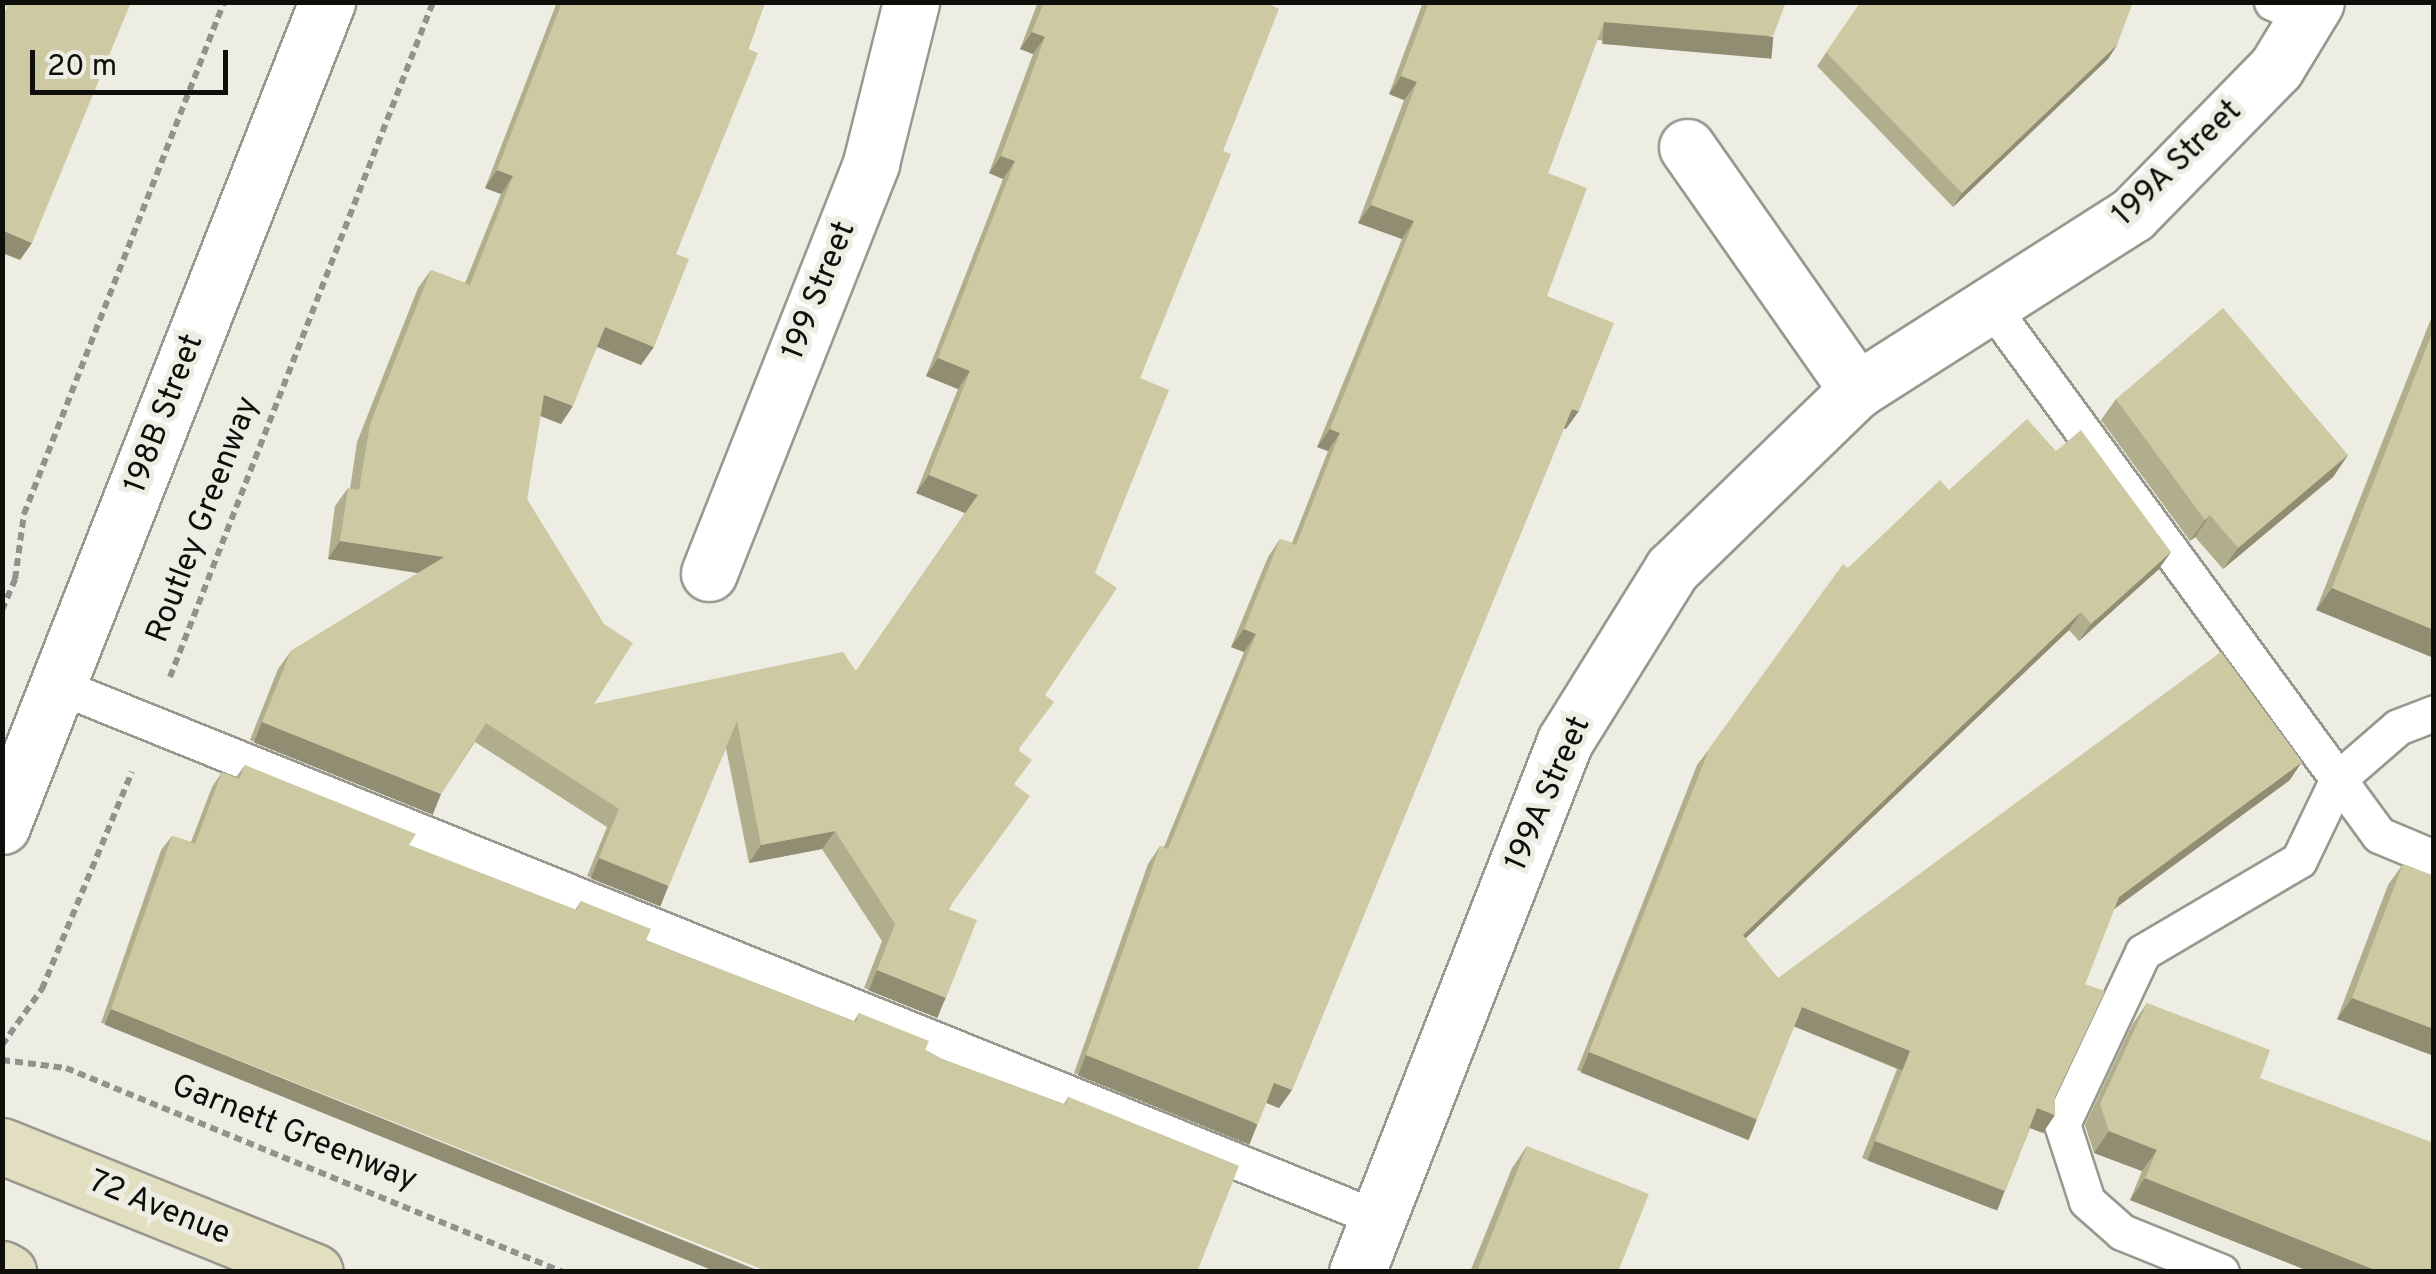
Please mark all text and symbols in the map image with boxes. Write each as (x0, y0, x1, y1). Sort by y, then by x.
scale bar (35, 30, 232, 92)
text: 20 m (47, 49, 117, 86)
street label: 199A Street (2105, 92, 2251, 236)
street label: 199 Street (775, 216, 865, 366)
street label: 198B Street (117, 329, 213, 499)
street label: Routley Greenway (139, 392, 269, 648)
street label: 199A Street (1498, 710, 1600, 878)
street label: Garnett Greenway (166, 1067, 422, 1201)
street label: 72 Avenue (82, 1163, 236, 1255)

